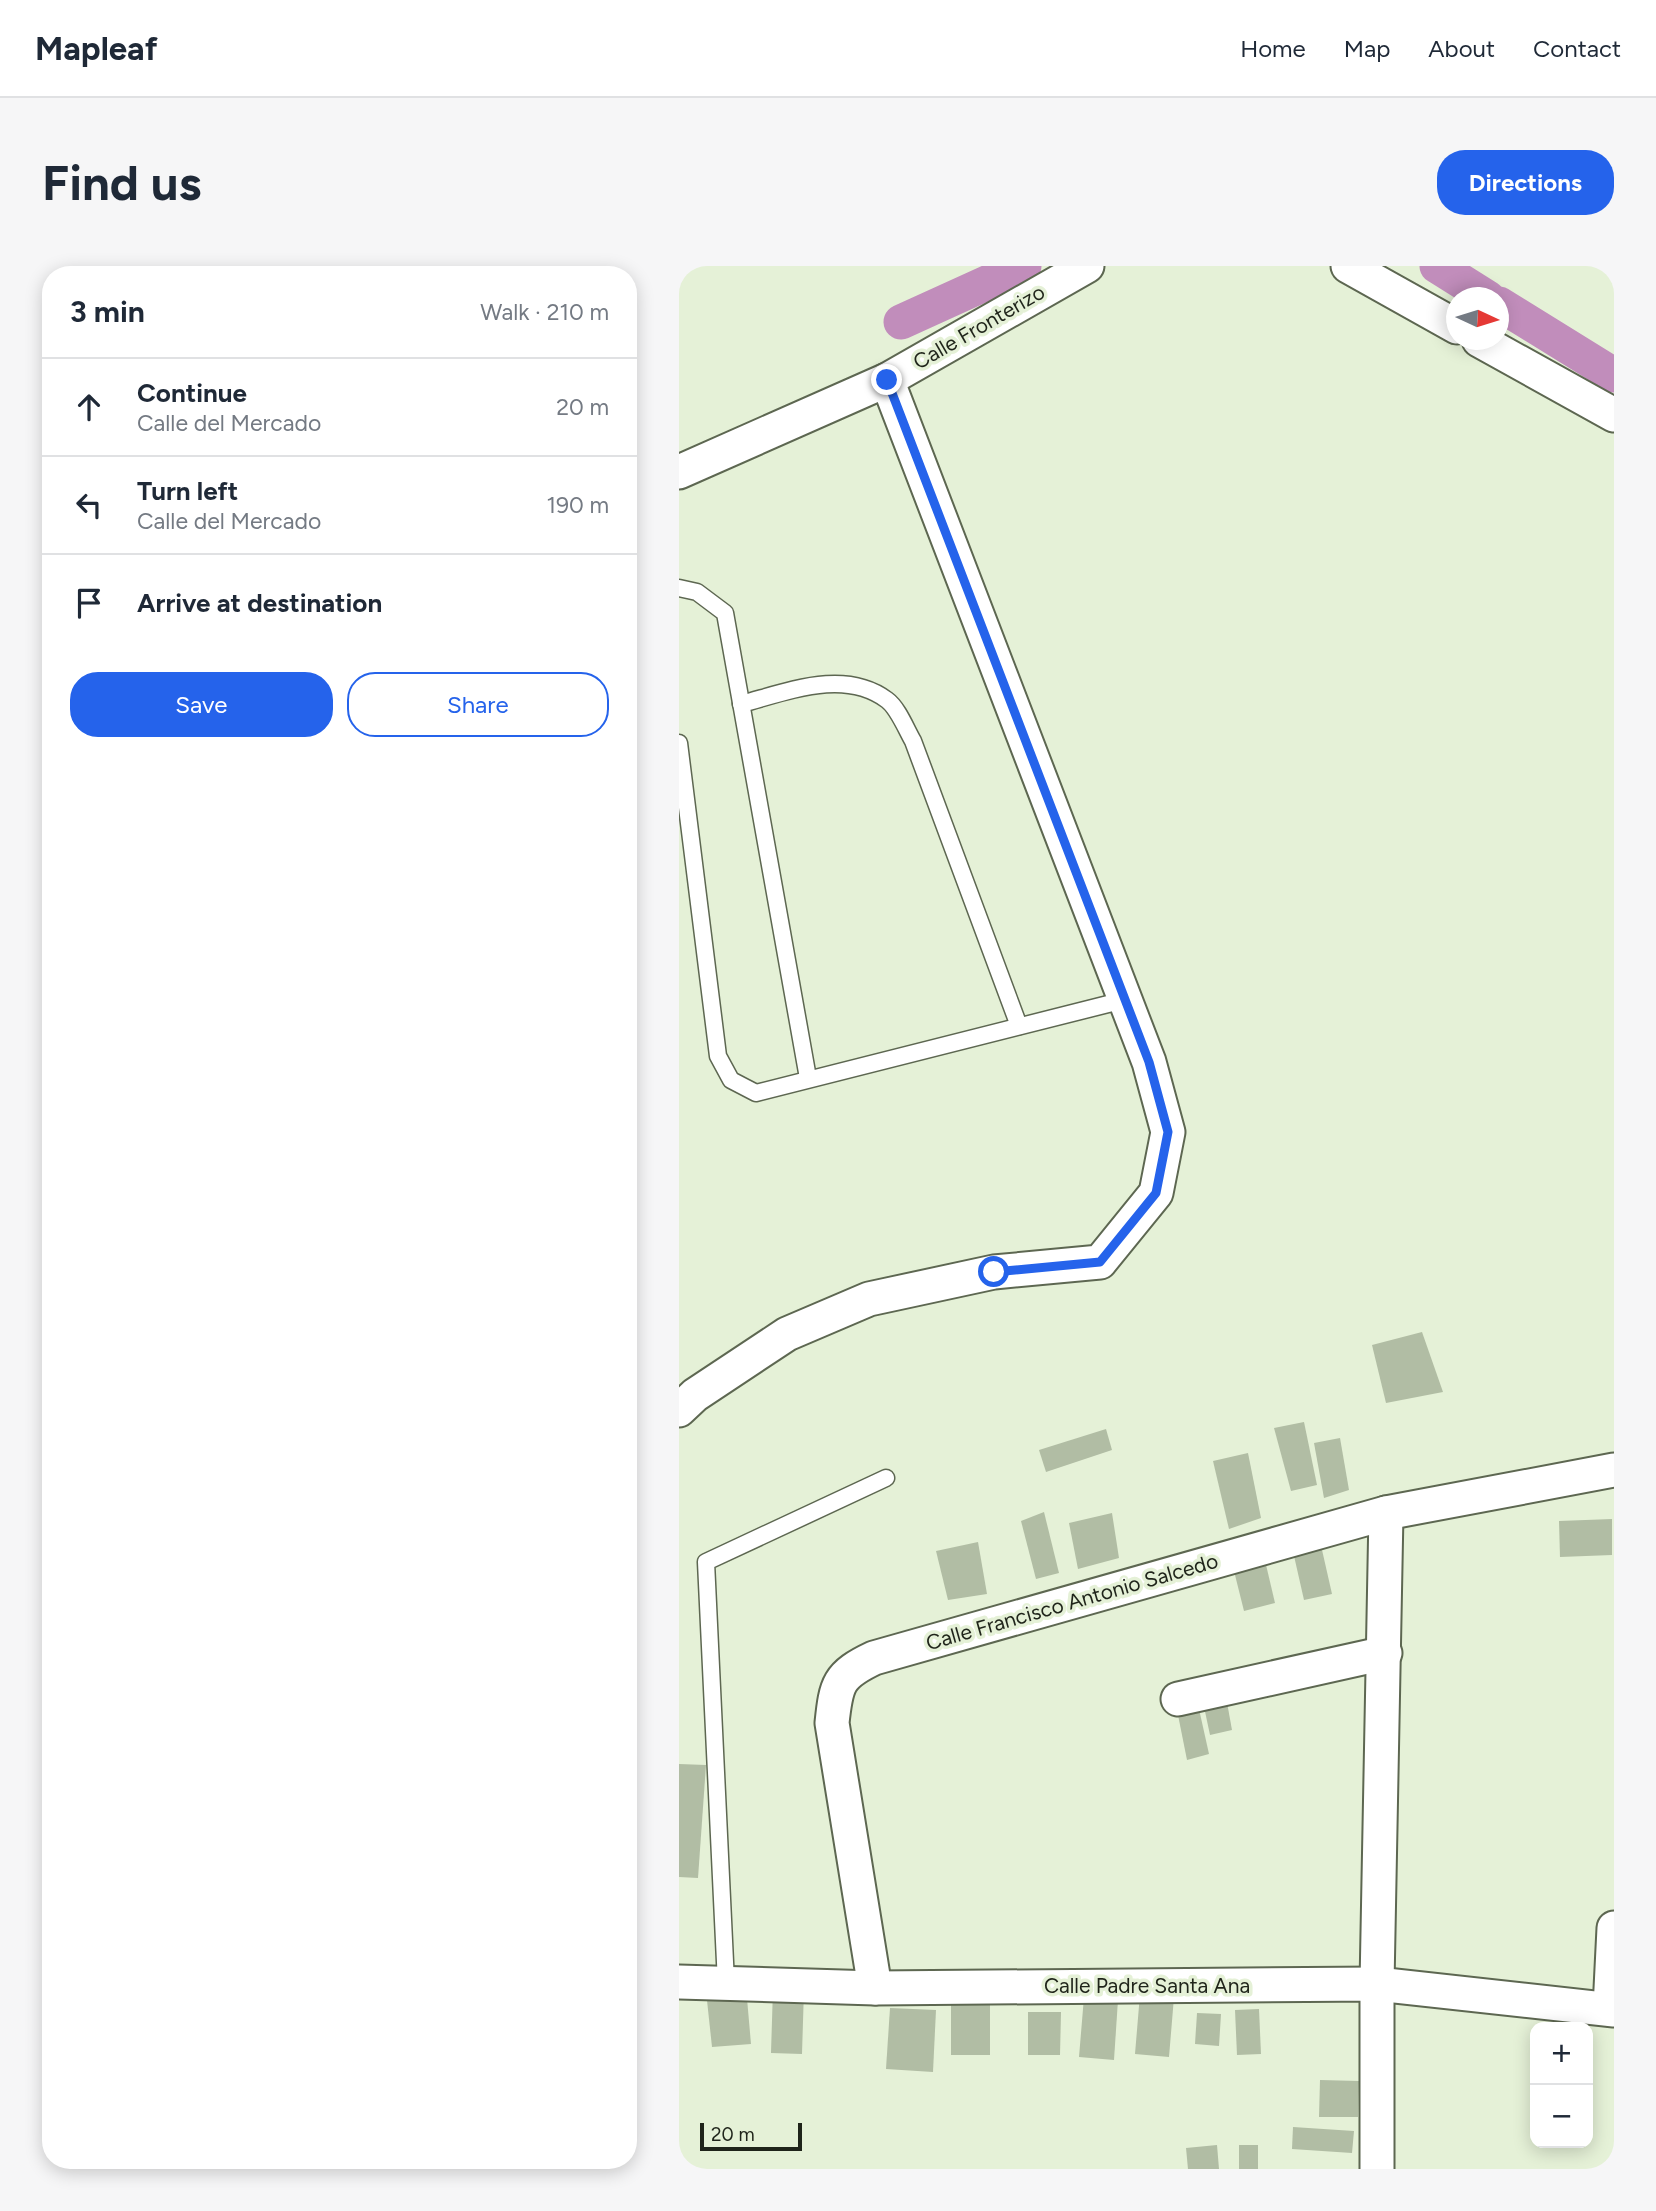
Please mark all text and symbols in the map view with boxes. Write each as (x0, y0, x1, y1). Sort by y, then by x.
text: Mapleaf (35, 29, 158, 68)
text: Home (1240, 34, 1306, 63)
text: Map (1344, 34, 1390, 63)
text: About (1428, 34, 1495, 63)
text: Contact (1533, 34, 1621, 63)
button: Directions (1437, 150, 1614, 215)
text: Find us (42, 153, 201, 212)
street label: Calle Fronterizo (909, 279, 1049, 374)
north arrow (1446, 287, 1509, 350)
text: 3 min (70, 293, 145, 330)
text: Walk · 210 m (480, 298, 609, 326)
route end (871, 364, 902, 395)
text: Continue (137, 377, 247, 409)
icon: ahead (70, 388, 108, 426)
text: 20 m (556, 393, 609, 421)
text: Calle del Mercado (137, 409, 321, 437)
text: Turn left (137, 475, 238, 507)
icon: left (70, 486, 108, 524)
text: 190 m (546, 491, 609, 519)
text: Calle del Mercado (137, 507, 321, 535)
icon: arrive (70, 584, 108, 622)
text: Arrive at destination (137, 587, 382, 619)
button: Save (70, 672, 333, 737)
button: Share (347, 672, 609, 737)
route start (978, 1256, 1009, 1287)
street label: Calle Francisco Antonio Salcedo (923, 1548, 1221, 1655)
street label: Calle Padre Santa Ana (1044, 1973, 1250, 1998)
map controls (1530, 2022, 1593, 2148)
button: + (1530, 2022, 1593, 2085)
button: − (1530, 2085, 1593, 2148)
scale bar (700, 2120, 801, 2152)
text: 20 m (711, 2123, 755, 2146)

